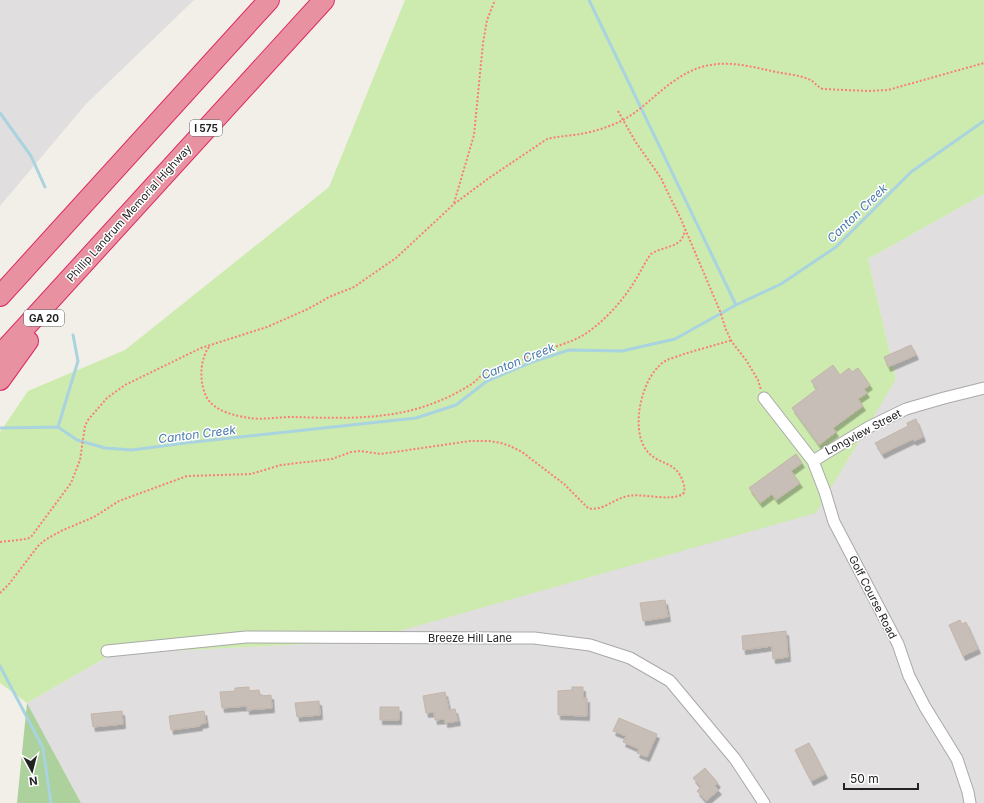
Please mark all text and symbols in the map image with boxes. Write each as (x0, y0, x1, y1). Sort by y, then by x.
road number: I 575 (190, 120, 222, 136)
street label: Phillip Landrum Memorial Highway (64, 142, 194, 284)
water label: Canton Creek (824, 180, 891, 246)
road number: GA 20 (24, 310, 64, 326)
water label: Canton Creek (479, 339, 557, 383)
street label: Longview Street (823, 406, 904, 458)
water label: Canton Creek (157, 422, 237, 446)
street label: Golf Course Road (846, 553, 900, 641)
street label: Breeze Hill Lane (428, 631, 512, 645)
north arrow (12, 751, 52, 791)
scale bar (844, 765, 918, 791)
text: 50 m (850, 771, 879, 786)
text: N (28, 773, 38, 788)

